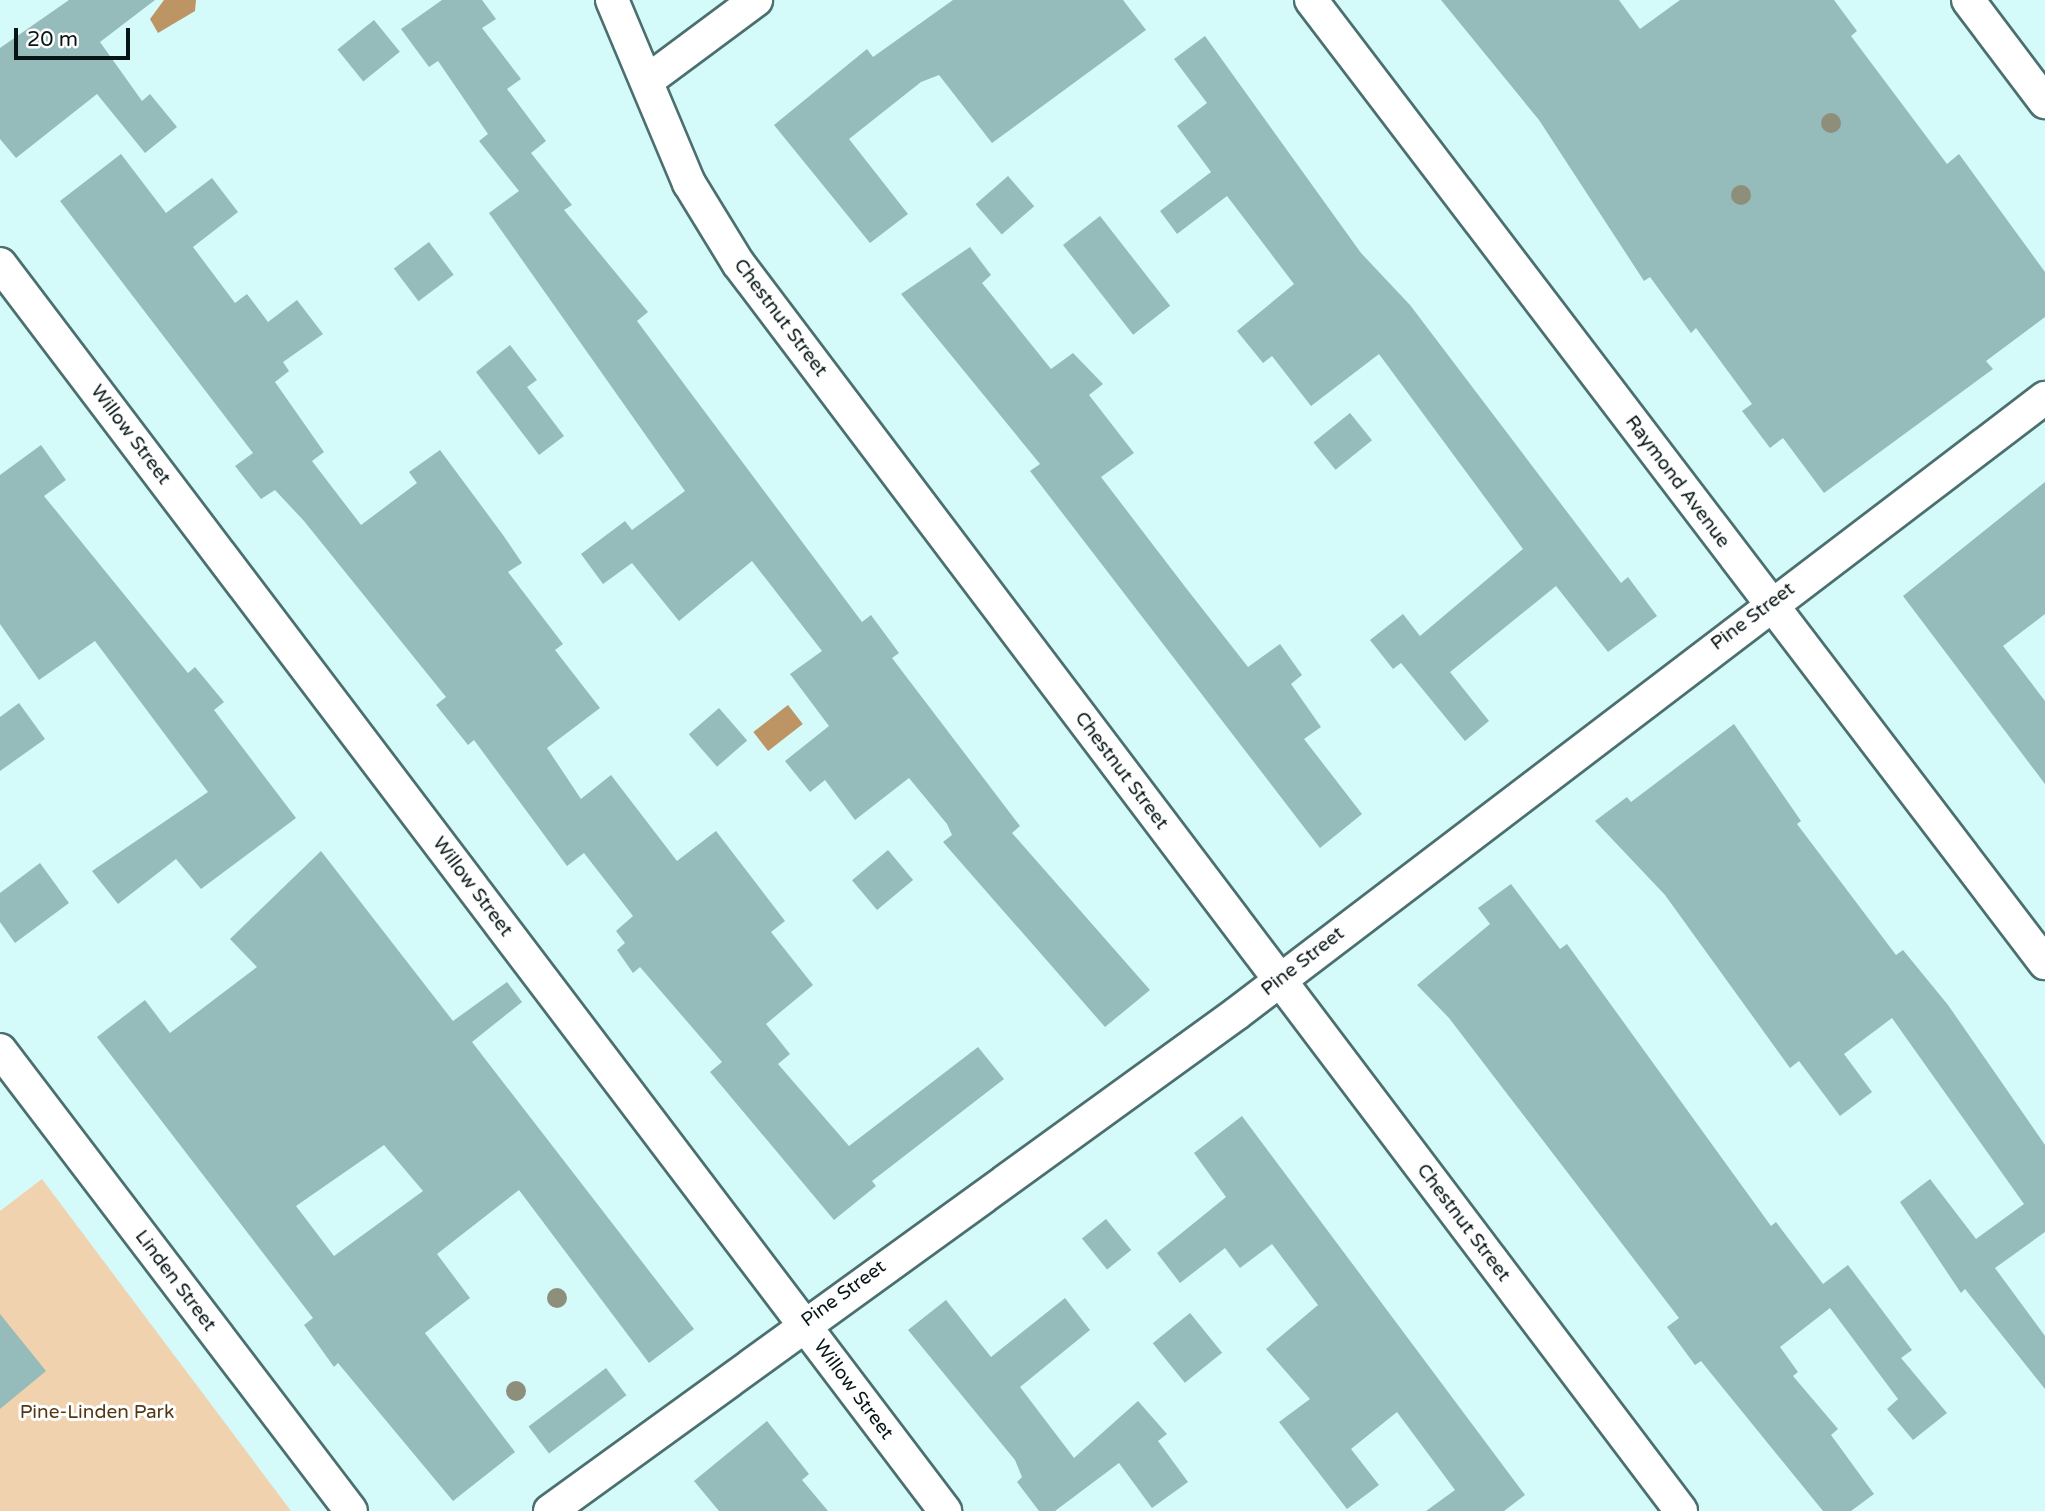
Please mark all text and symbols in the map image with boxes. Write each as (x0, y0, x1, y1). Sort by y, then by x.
scale bar (18, 14, 133, 58)
text: 20 m (27, 27, 78, 52)
street label: Chestnut Street (728, 255, 832, 381)
street label: Willow Street (85, 381, 175, 489)
street label: Raymond Avenue (1620, 411, 1734, 553)
street label: Pine Street (1707, 578, 1799, 656)
street label: Chestnut Street (1069, 708, 1173, 834)
street label: Willow Street (427, 833, 517, 941)
street label: Pine Street (1257, 923, 1349, 1001)
street label: Chestnut Street (1411, 1160, 1515, 1286)
street label: Linden Street (130, 1226, 220, 1336)
street label: Pine Street (797, 1256, 891, 1332)
street label: Willow Street (808, 1336, 898, 1444)
park label: Pine-Linden Park (20, 1402, 174, 1424)

